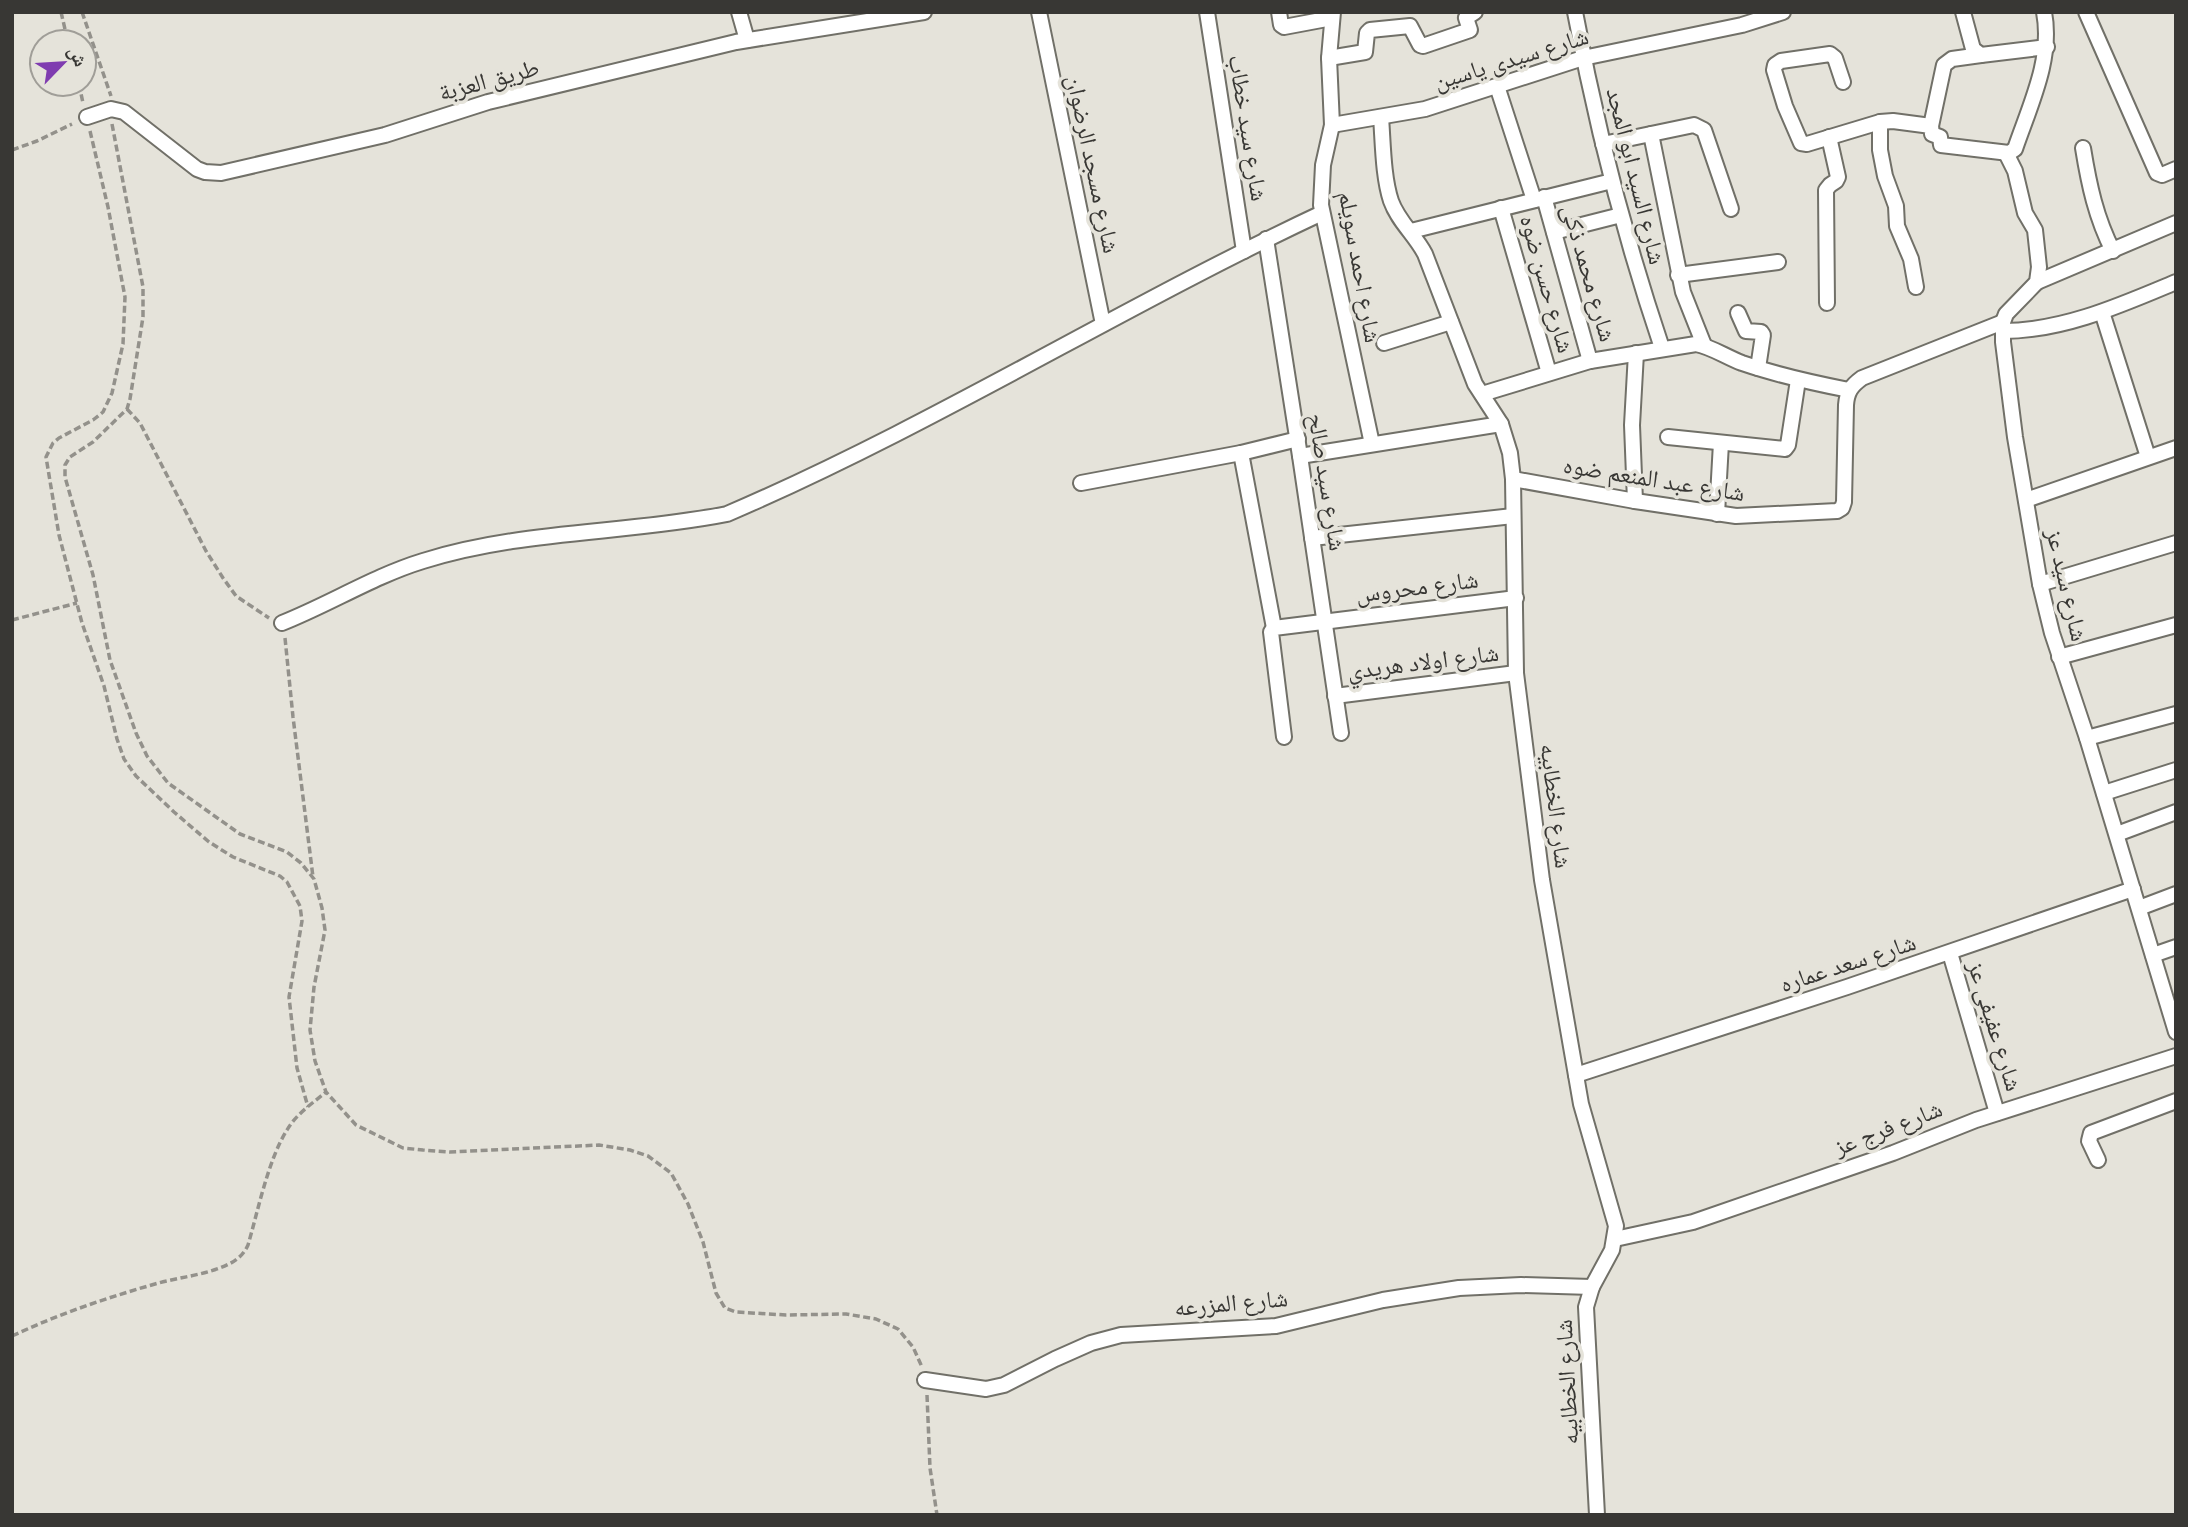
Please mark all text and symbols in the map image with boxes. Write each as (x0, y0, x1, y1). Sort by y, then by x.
street label: شارع سيدى ياسين (1431, 23, 1593, 99)
north arrow (28, 28, 98, 98)
text: ش (61, 42, 92, 71)
street label: شارع سيد خطاب (1220, 53, 1272, 204)
street label: طريق العزبة (436, 54, 543, 110)
street label: شارع مسجد الرضوان (1058, 73, 1125, 256)
street label: شارع السيد ابو المجد (1598, 85, 1670, 268)
street label: شارع احمد سويلم (1330, 189, 1386, 345)
street label: شارع محمد ذكى (1553, 201, 1621, 346)
street label: شارع حسن ضوه (1511, 212, 1579, 357)
street label: شارع سيد صالح (1299, 411, 1351, 553)
street label: شارع عبد المنعم ضوه (1561, 452, 1747, 510)
street label: شارع سيد عز (2037, 525, 2093, 645)
street label: شارع محروس (1354, 567, 1480, 611)
street label: شارع اولاد هريدي (1346, 640, 1501, 690)
street label: شارع الخطابيه (1531, 742, 1577, 870)
street label: شارع سعد عماره (1777, 929, 1920, 1001)
street label: شارع عفيفى عز (1959, 957, 2027, 1095)
street label: شارع فرج عز (1829, 1095, 1947, 1165)
street label: شارع المزرعه (1173, 1285, 1289, 1325)
street label: شارع الخطابيه (1551, 1319, 1587, 1445)

